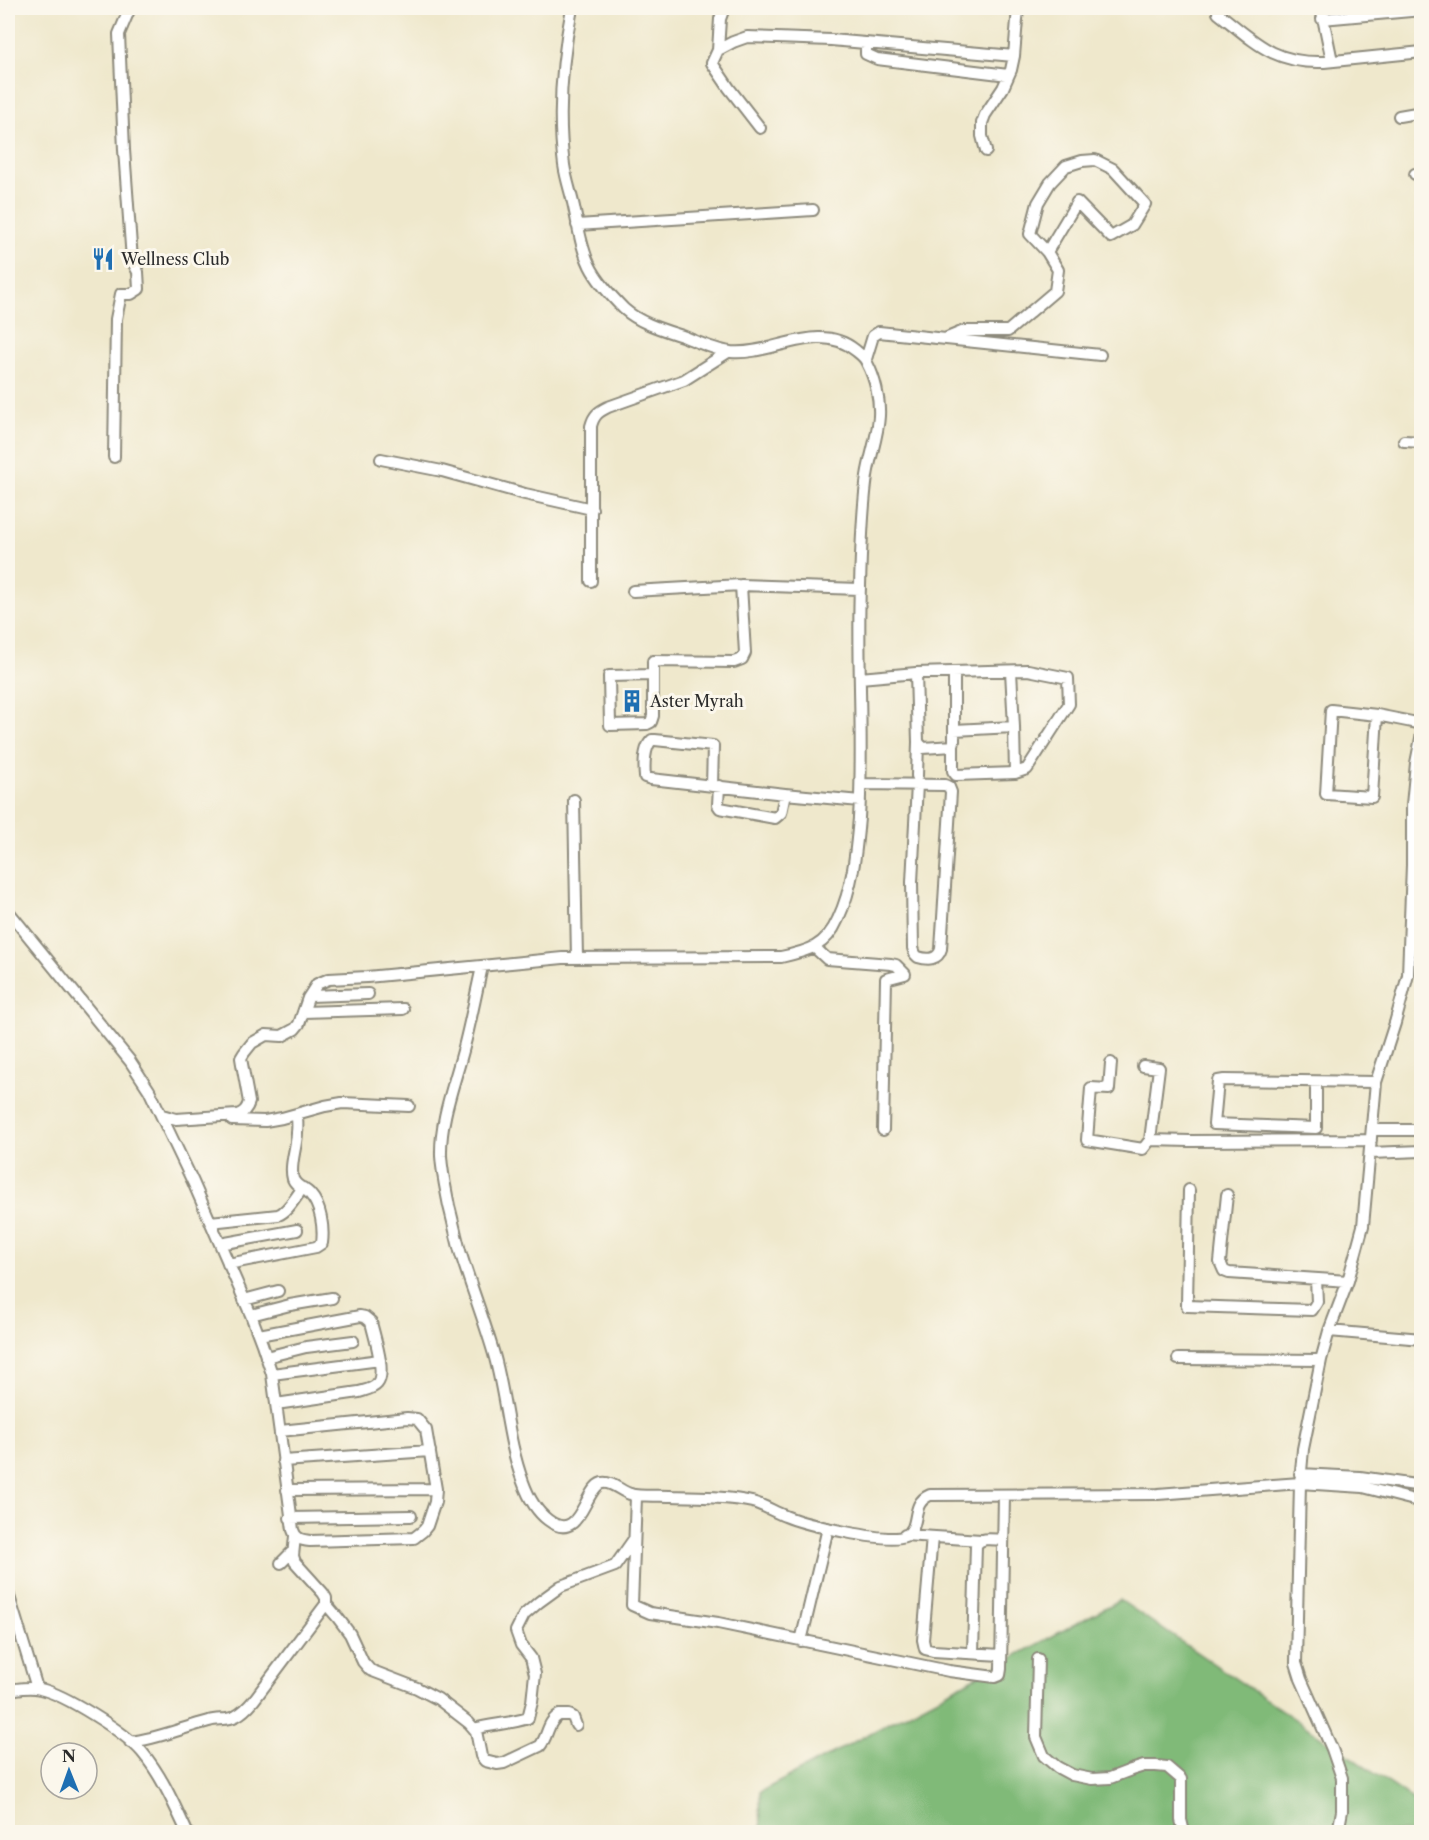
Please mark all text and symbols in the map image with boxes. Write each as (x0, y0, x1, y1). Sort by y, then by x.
restaurant icon: Wellness Club (90, 246, 116, 272)
place label: Wellness Club (120, 249, 229, 269)
building icon: Aster Myrah (619, 688, 645, 714)
place label: Aster Myrah (649, 691, 744, 711)
north arrow (39, 1741, 99, 1801)
text: N (62, 1746, 76, 1766)

